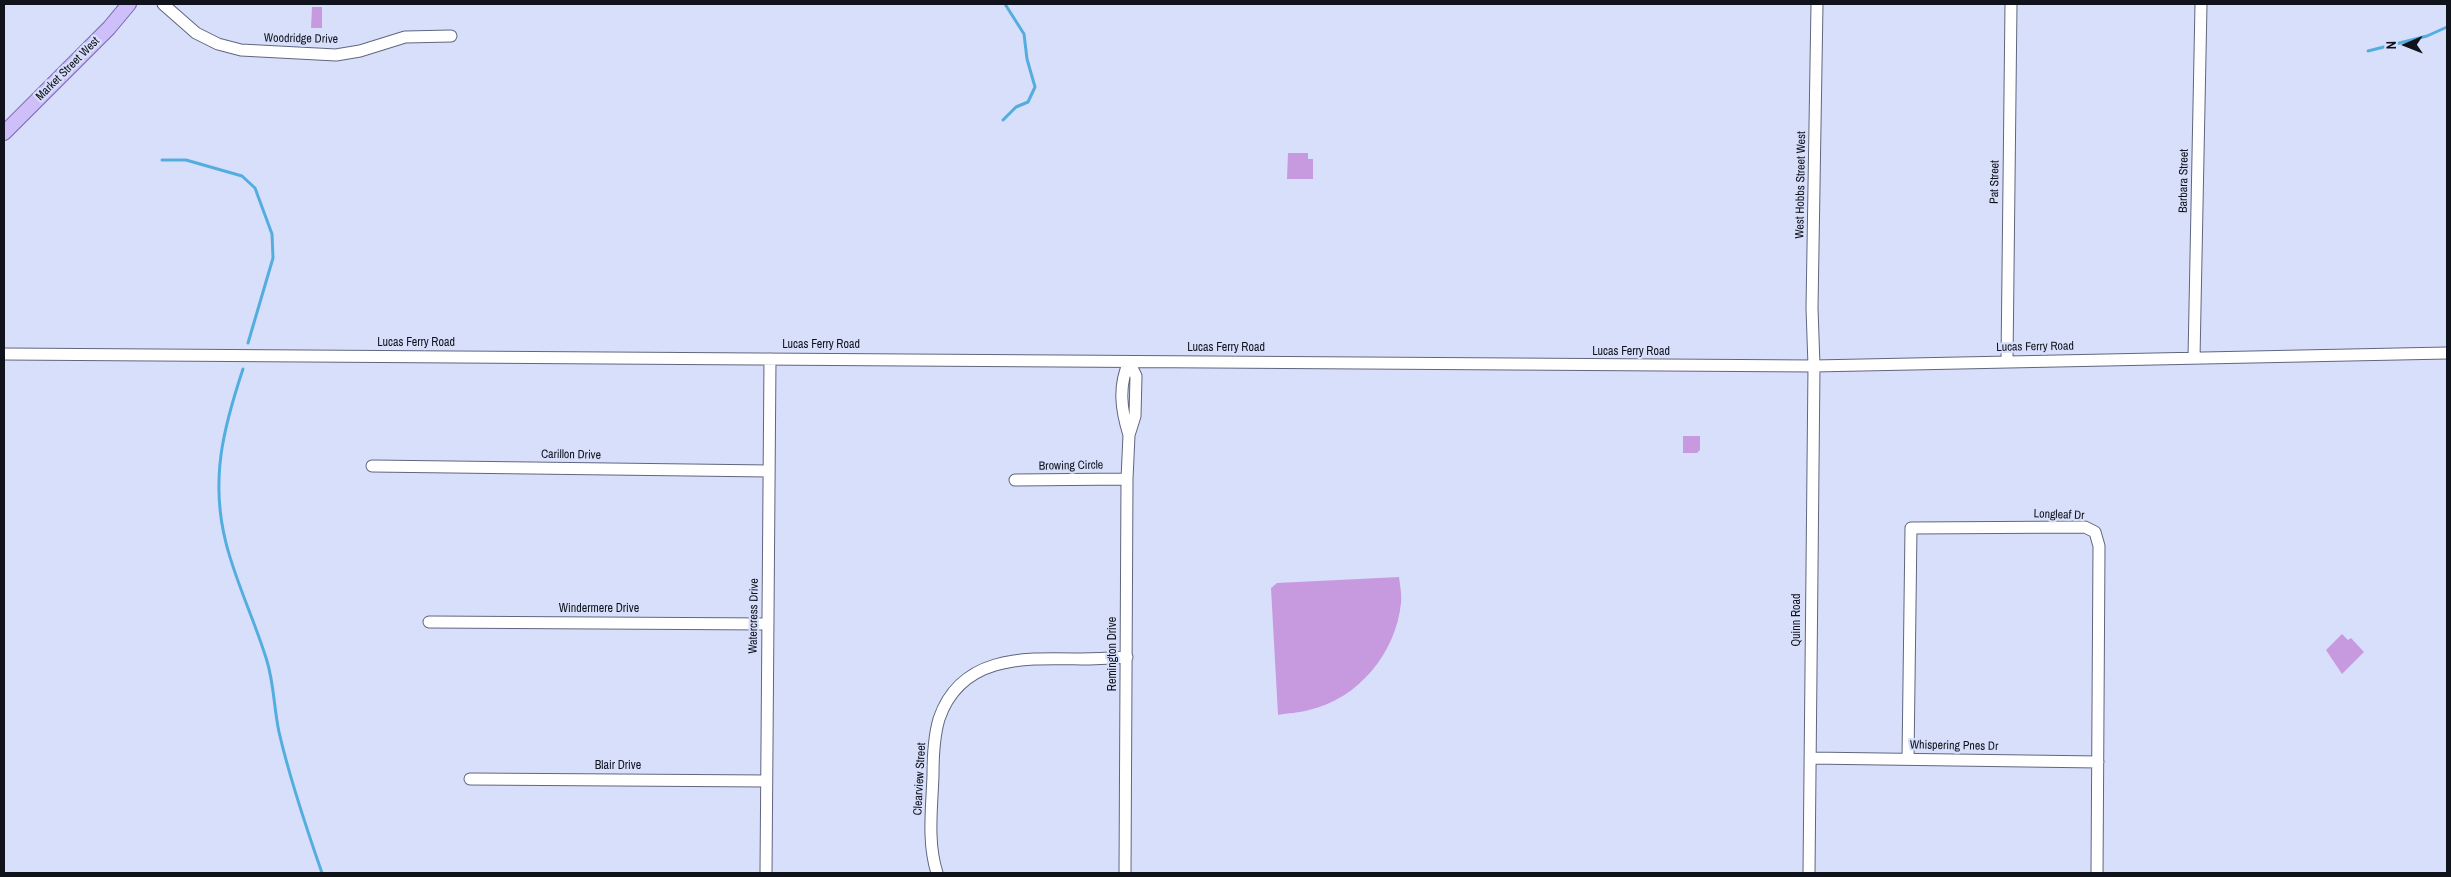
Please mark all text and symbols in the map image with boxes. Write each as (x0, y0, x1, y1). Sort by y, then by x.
north arrow (2381, 20, 2431, 70)
street label: Woodridge Drive (264, 31, 338, 47)
street label: Market Street West (33, 34, 103, 104)
text: N (2382, 41, 2400, 50)
street label: West Hobbs Street West (1793, 131, 1809, 239)
street label: Barbara Street (2176, 149, 2192, 213)
street label: Pat Street (1987, 160, 2003, 204)
street label: Lucas Ferry Road (377, 336, 455, 350)
street label: Lucas Ferry Road (782, 338, 860, 352)
street label: Lucas Ferry Road (1996, 339, 2074, 355)
street label: Lucas Ferry Road (1187, 341, 1265, 355)
street label: Lucas Ferry Road (1592, 345, 1670, 359)
street label: Carillon Drive (541, 447, 601, 463)
street label: Browing Circle (1039, 458, 1103, 474)
street label: Longleaf Dr (2033, 507, 2085, 523)
street label: Watercress Drive (746, 578, 762, 654)
street label: Quinn Road (1790, 593, 1804, 647)
street label: Windermere Drive (559, 602, 639, 616)
street label: Remington Drive (1106, 617, 1120, 691)
street label: Whispering Pnes Dr (1910, 738, 1998, 754)
street label: Clearview Street (911, 742, 929, 816)
street label: Blair Drive (595, 759, 641, 773)

